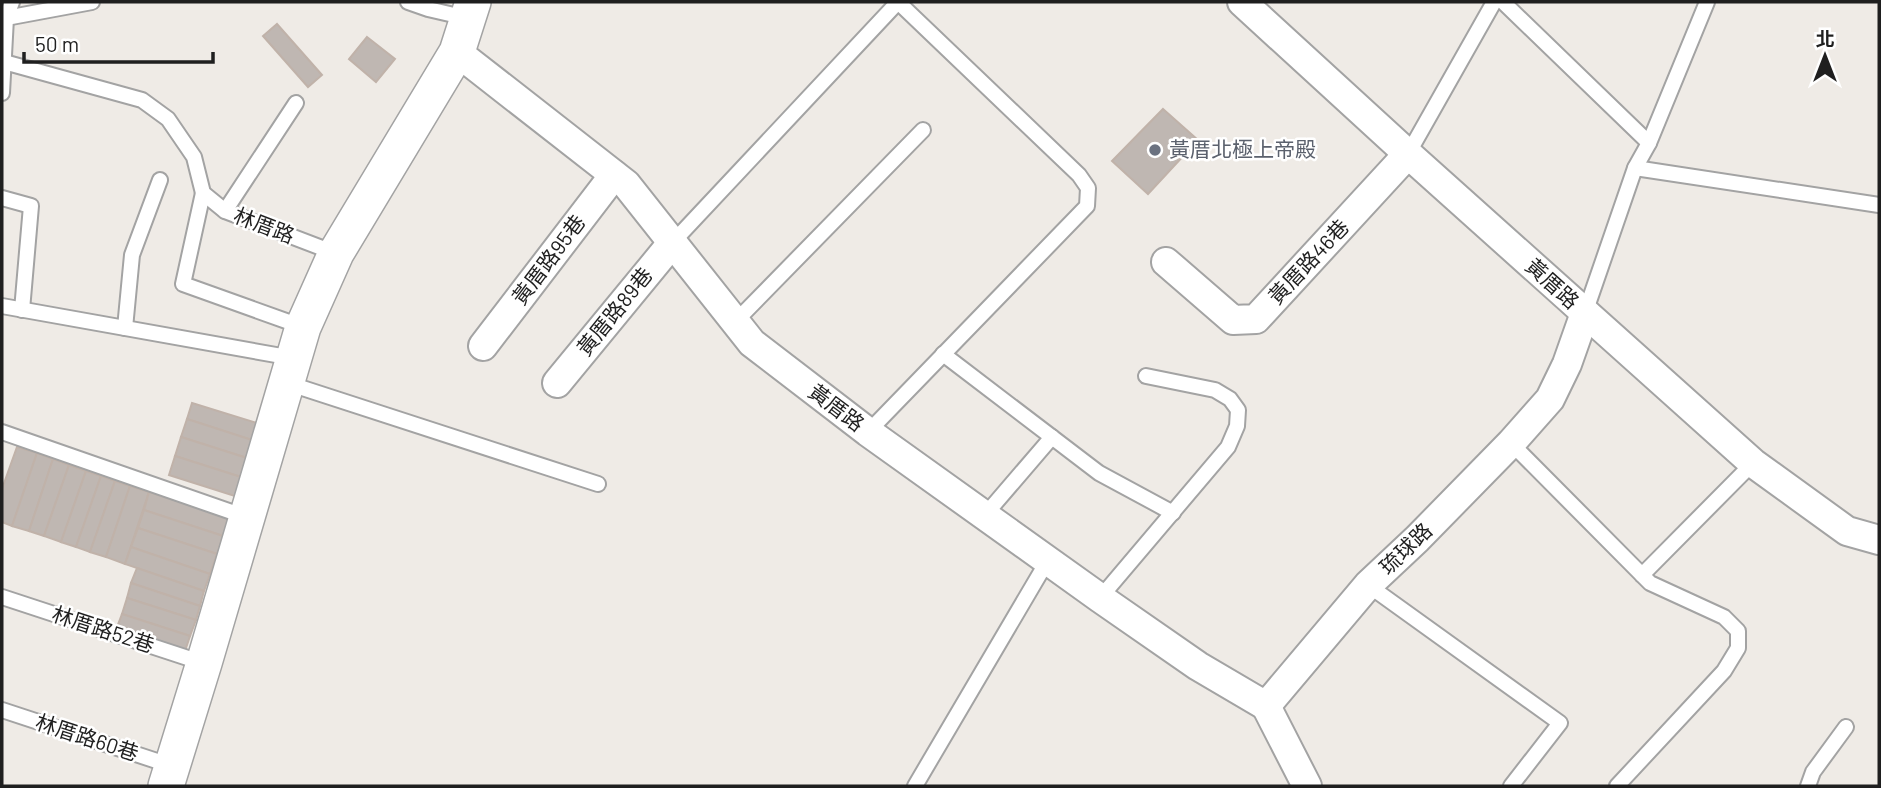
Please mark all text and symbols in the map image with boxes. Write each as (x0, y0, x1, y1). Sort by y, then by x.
scale bar (24, 21, 214, 65)
north arrow (1790, 21, 1860, 91)
text: 北 (1815, 27, 1835, 50)
text: 50 m (35, 31, 79, 56)
place label: 黃厝北極上帝殿 (1169, 136, 1316, 161)
marker: 黃厝北極上帝殿 (1147, 142, 1163, 158)
street label: 林厝路 (231, 202, 298, 248)
street label: 黃厝路95巷 (506, 209, 590, 309)
street label: 黃厝路46巷 (1262, 214, 1353, 308)
street label: 黃厝路 (1521, 253, 1585, 313)
street label: 黃厝路89巷 (571, 262, 657, 360)
street label: 黃厝路 (804, 378, 870, 436)
street label: 琉球路 (1374, 517, 1436, 579)
street label: 林厝路52巷 (49, 600, 158, 657)
street label: 林厝路60巷 (33, 708, 142, 765)

